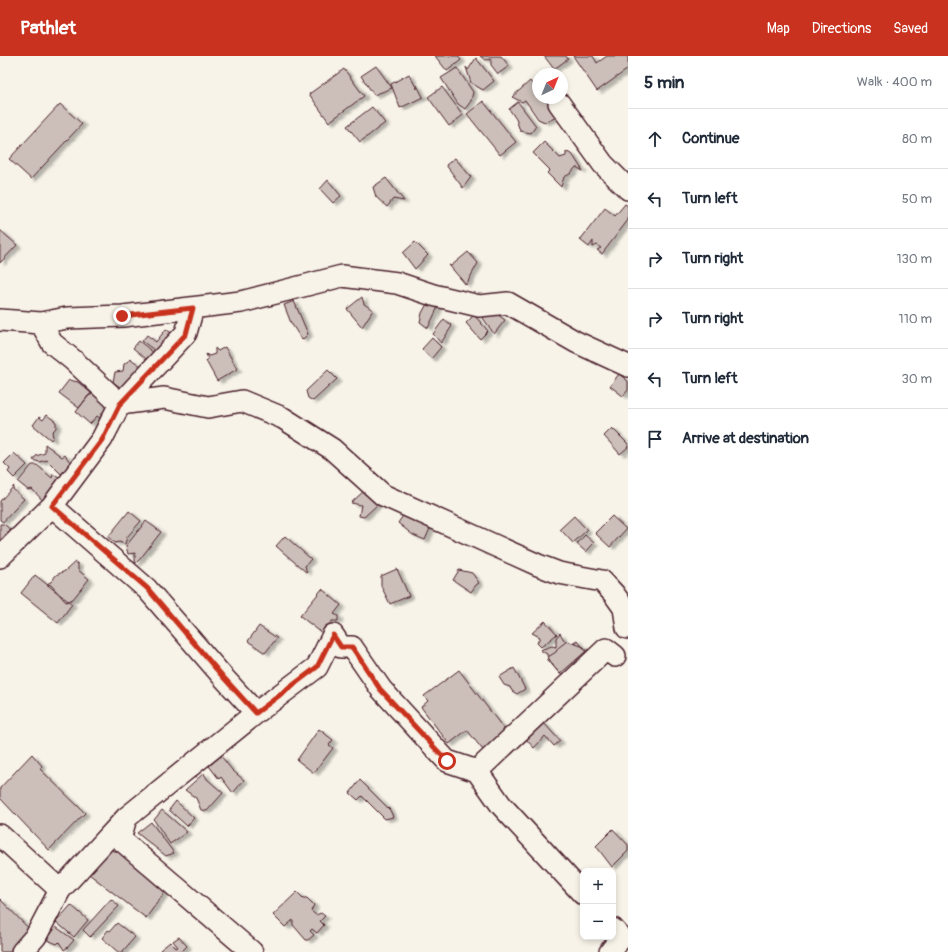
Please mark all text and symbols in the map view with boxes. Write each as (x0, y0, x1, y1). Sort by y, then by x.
text: Pathlet (20, 16, 76, 40)
text: Map (767, 20, 790, 37)
text: Directions (812, 20, 871, 37)
text: Saved (893, 20, 928, 37)
north arrow (532, 68, 568, 104)
text: 5 min (644, 72, 684, 93)
text: Walk · 400 m (857, 74, 932, 90)
icon: ahead (644, 128, 666, 150)
text: Continue (682, 129, 740, 148)
text: 80 m (902, 131, 932, 147)
icon: left (644, 188, 666, 210)
text: Turn left (682, 189, 738, 208)
text: 50 m (902, 191, 932, 207)
icon: right (644, 248, 666, 270)
text: Turn right (682, 249, 743, 268)
text: 130 m (896, 251, 932, 267)
route end (113, 307, 131, 325)
icon: right (644, 308, 666, 330)
text: Turn right (682, 309, 743, 328)
text: 110 m (899, 311, 932, 327)
icon: left (644, 368, 666, 390)
text: Turn left (682, 369, 738, 388)
text: 30 m (902, 371, 932, 387)
icon: arrive (644, 428, 666, 450)
text: Arrive at destination (682, 429, 809, 448)
route start (438, 752, 456, 770)
map controls (580, 868, 616, 940)
button: + (580, 868, 616, 904)
button: − (580, 904, 616, 940)

